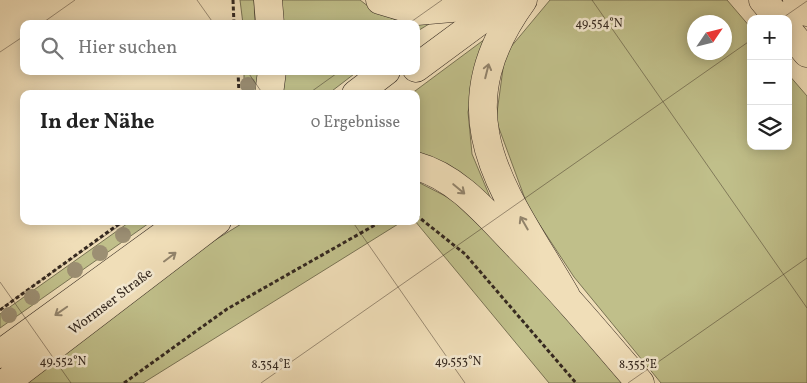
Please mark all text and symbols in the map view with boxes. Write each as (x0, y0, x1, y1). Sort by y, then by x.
north arrow (687, 15, 732, 60)
map controls (747, 15, 792, 150)
button: + (747, 15, 792, 60)
text: 49.554°N (575, 16, 623, 32)
search box (20, 20, 420, 75)
icon: search (38, 34, 66, 62)
text: Hier suchen (78, 35, 177, 61)
button: − (747, 60, 792, 105)
one-way arrow (483, 63, 492, 79)
button: layers (747, 105, 792, 150)
text: In der Nähe (40, 108, 155, 137)
text: 0 Ergebnisse (311, 112, 400, 134)
one-way arrow (452, 183, 465, 194)
one-way arrow (519, 217, 529, 231)
one-way arrow (163, 252, 177, 262)
street label: Wormser Straße (65, 264, 157, 340)
one-way arrow (54, 306, 68, 316)
text: 49.552°N (40, 354, 86, 370)
text: 49.553°N (435, 354, 481, 370)
text: 8.354°E (252, 357, 290, 373)
text: 8.355°E (619, 357, 657, 373)

